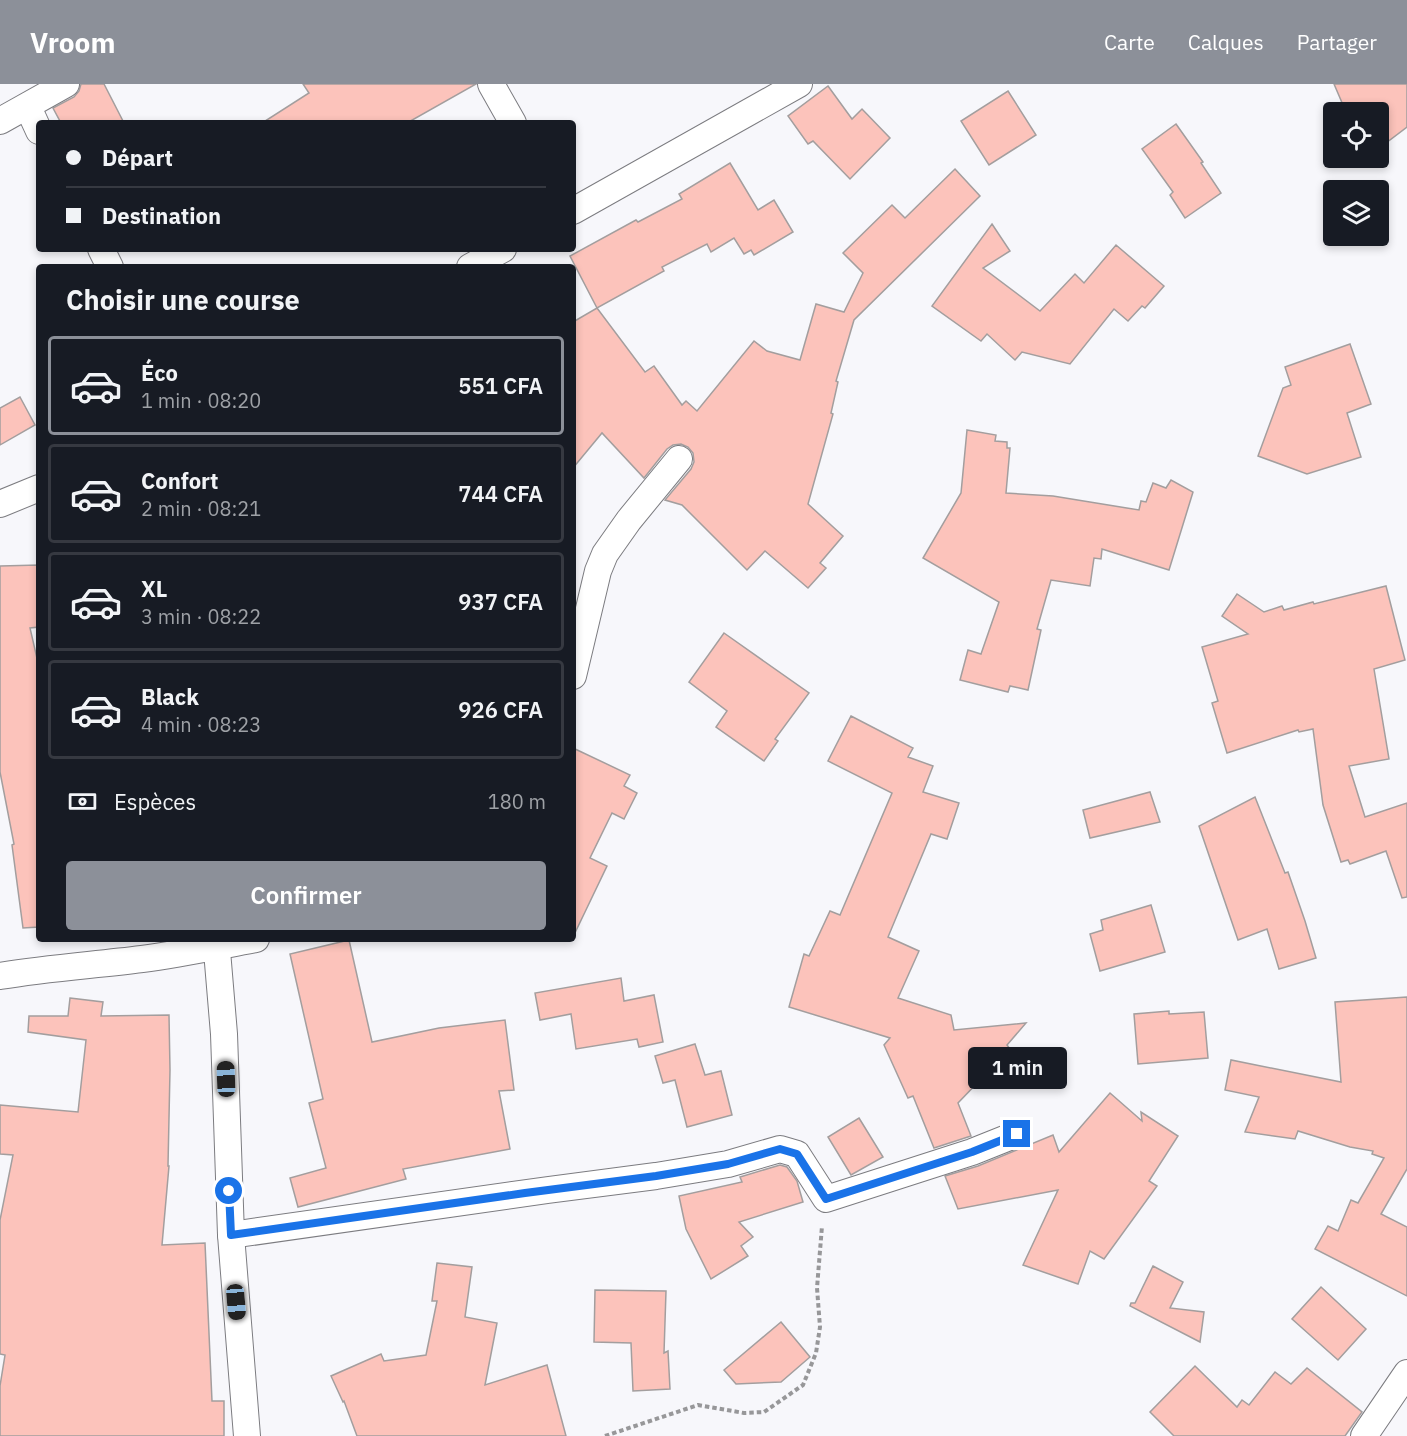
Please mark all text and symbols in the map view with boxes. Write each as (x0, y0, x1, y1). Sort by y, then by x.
text: Vroom (30, 24, 115, 61)
text: Carte (1104, 28, 1155, 56)
text: Calques (1188, 28, 1264, 56)
text: Partager (1297, 28, 1377, 56)
map controls (1323, 102, 1389, 246)
button: locate (1323, 102, 1389, 168)
text: Départ (102, 143, 173, 172)
button: layers (1323, 180, 1389, 246)
text: Destination (102, 201, 221, 230)
text: Choisir une course (66, 282, 300, 317)
text: Éco (141, 358, 178, 387)
icon: car (69, 359, 123, 413)
text: 551 CFA (458, 371, 543, 400)
text: 1 min · 08:20 (141, 387, 261, 414)
text: Confort (141, 466, 219, 495)
icon: car (69, 467, 123, 521)
text: 744 CFA (458, 479, 543, 508)
text: 2 min · 08:21 (141, 495, 261, 522)
text: XL (141, 574, 167, 603)
icon: car (69, 575, 123, 629)
text: 937 CFA (458, 587, 543, 616)
text: 3 min · 08:22 (141, 603, 261, 630)
text: Black (141, 682, 199, 711)
icon: car (69, 683, 123, 737)
text: 926 CFA (458, 695, 543, 724)
text: 4 min · 08:23 (141, 711, 261, 738)
icon: cash (66, 785, 99, 818)
text: Espèces (114, 787, 196, 816)
text: 180 m (488, 788, 546, 815)
button: Confirmer (66, 861, 546, 930)
callout: 1 min (968, 1047, 1066, 1089)
text: 1 min (992, 1054, 1043, 1081)
car (216, 1061, 236, 1097)
route end (1003, 1120, 1030, 1147)
route start (215, 1177, 242, 1204)
car (225, 1283, 247, 1321)

